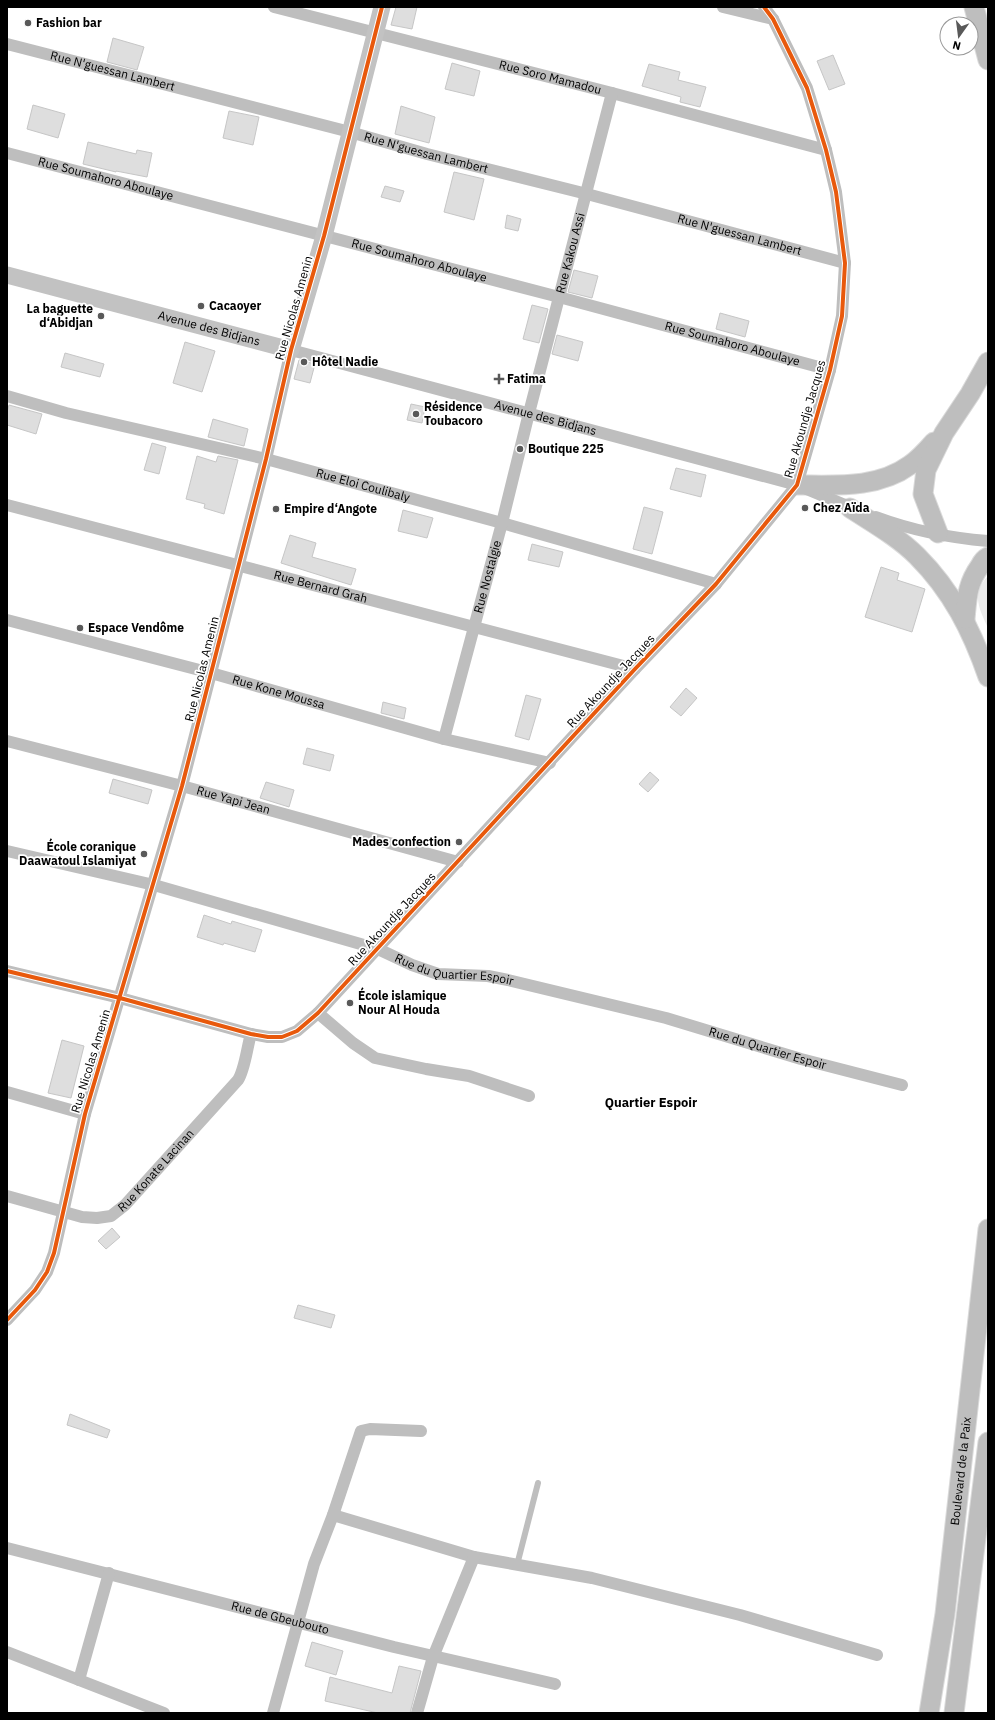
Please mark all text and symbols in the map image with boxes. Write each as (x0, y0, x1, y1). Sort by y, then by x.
place label: Fashion bar (36, 15, 102, 30)
north arrow (939, 16, 979, 56)
marker: Fashion bar (23, 18, 33, 28)
text: N (951, 38, 962, 53)
street label: Rue N'guessan Lambert (49, 47, 177, 94)
street label: Rue Soro Mamadou (497, 57, 603, 97)
street label: Rue N'guessan Lambert (362, 128, 490, 176)
street label: Rue Soumahoro Aboulaye (37, 153, 176, 203)
street label: Rue Kakou Assi (552, 211, 588, 295)
street label: Rue N'guessan Lambert (676, 211, 803, 258)
street label: Rue Soumahoro Aboulaye (350, 235, 489, 285)
street label: Rue Nicolas Amenin (271, 254, 316, 362)
place label: Cacaoyer (209, 298, 261, 313)
place label: La baguette d‘Abidjan (27, 301, 93, 330)
marker: Cacaoyer (196, 301, 206, 311)
street label: Avenue des Bidjans (156, 307, 262, 349)
marker: La baguette d‘Abidjan (96, 311, 106, 321)
street label: Rue Soumahoro Aboulaye (663, 318, 802, 369)
place label: Hôtel Nadie (312, 354, 378, 369)
marker: Hôtel Nadie (299, 357, 309, 367)
street label: Rue Akoundje Jacques (780, 358, 829, 480)
place label: Fatima (507, 371, 546, 386)
marker: Fatima (494, 374, 504, 384)
street label: Avenue des Bidjans (493, 397, 598, 438)
place label: Résidence Toubacoro (424, 399, 483, 428)
marker: Résidence Toubacoro (411, 409, 421, 419)
place label: Boutique 225 (528, 441, 604, 456)
marker: Boutique 225 (515, 444, 525, 454)
street label: Rue Eloi Coulibaly (314, 465, 412, 505)
place label: Chez Aïda (813, 500, 870, 515)
place label: Empire d‘Angote (284, 501, 377, 516)
marker: Chez Aïda (800, 503, 810, 513)
marker: Empire d‘Angote (271, 504, 281, 514)
street label: Rue Nostalgie (470, 538, 504, 615)
street label: Rue Bernard Grah (272, 567, 369, 606)
street label: Rue Nicolas Amenin (181, 615, 222, 723)
place label: Espace Vendôme (88, 620, 184, 635)
marker: Espace Vendôme (75, 623, 85, 633)
street label: Rue Akoundje Jacques (563, 631, 658, 730)
street label: Rue Kone Moussa (231, 671, 327, 712)
street label: Rue Yapi Jean (195, 782, 272, 817)
place label: Mades confection (352, 834, 451, 849)
marker: Mades confection (454, 837, 464, 847)
place label: École coranique Daawatoul Islamiyat (19, 838, 136, 868)
marker: École coranique Daawatoul Islamiyat (139, 849, 149, 859)
street label: Rue Akoundje Jacques (344, 869, 439, 968)
street label: Rue du Quartier Espoir (392, 950, 516, 988)
place label: École islamique Nour Al Houda (358, 987, 447, 1017)
marker: École islamique Nour Al Houda (345, 998, 355, 1008)
street label: Rue Nicolas Amenin (68, 1007, 113, 1115)
street label: Rue du Quartier Espoir (707, 1023, 829, 1072)
district label: Quartier Espoir (605, 1094, 697, 1111)
street label: Rue Konate Lacinan (114, 1126, 197, 1215)
street label: Boulevard de la Paix (947, 1416, 974, 1526)
street label: Rue de Gbeubouto (230, 1598, 331, 1637)

